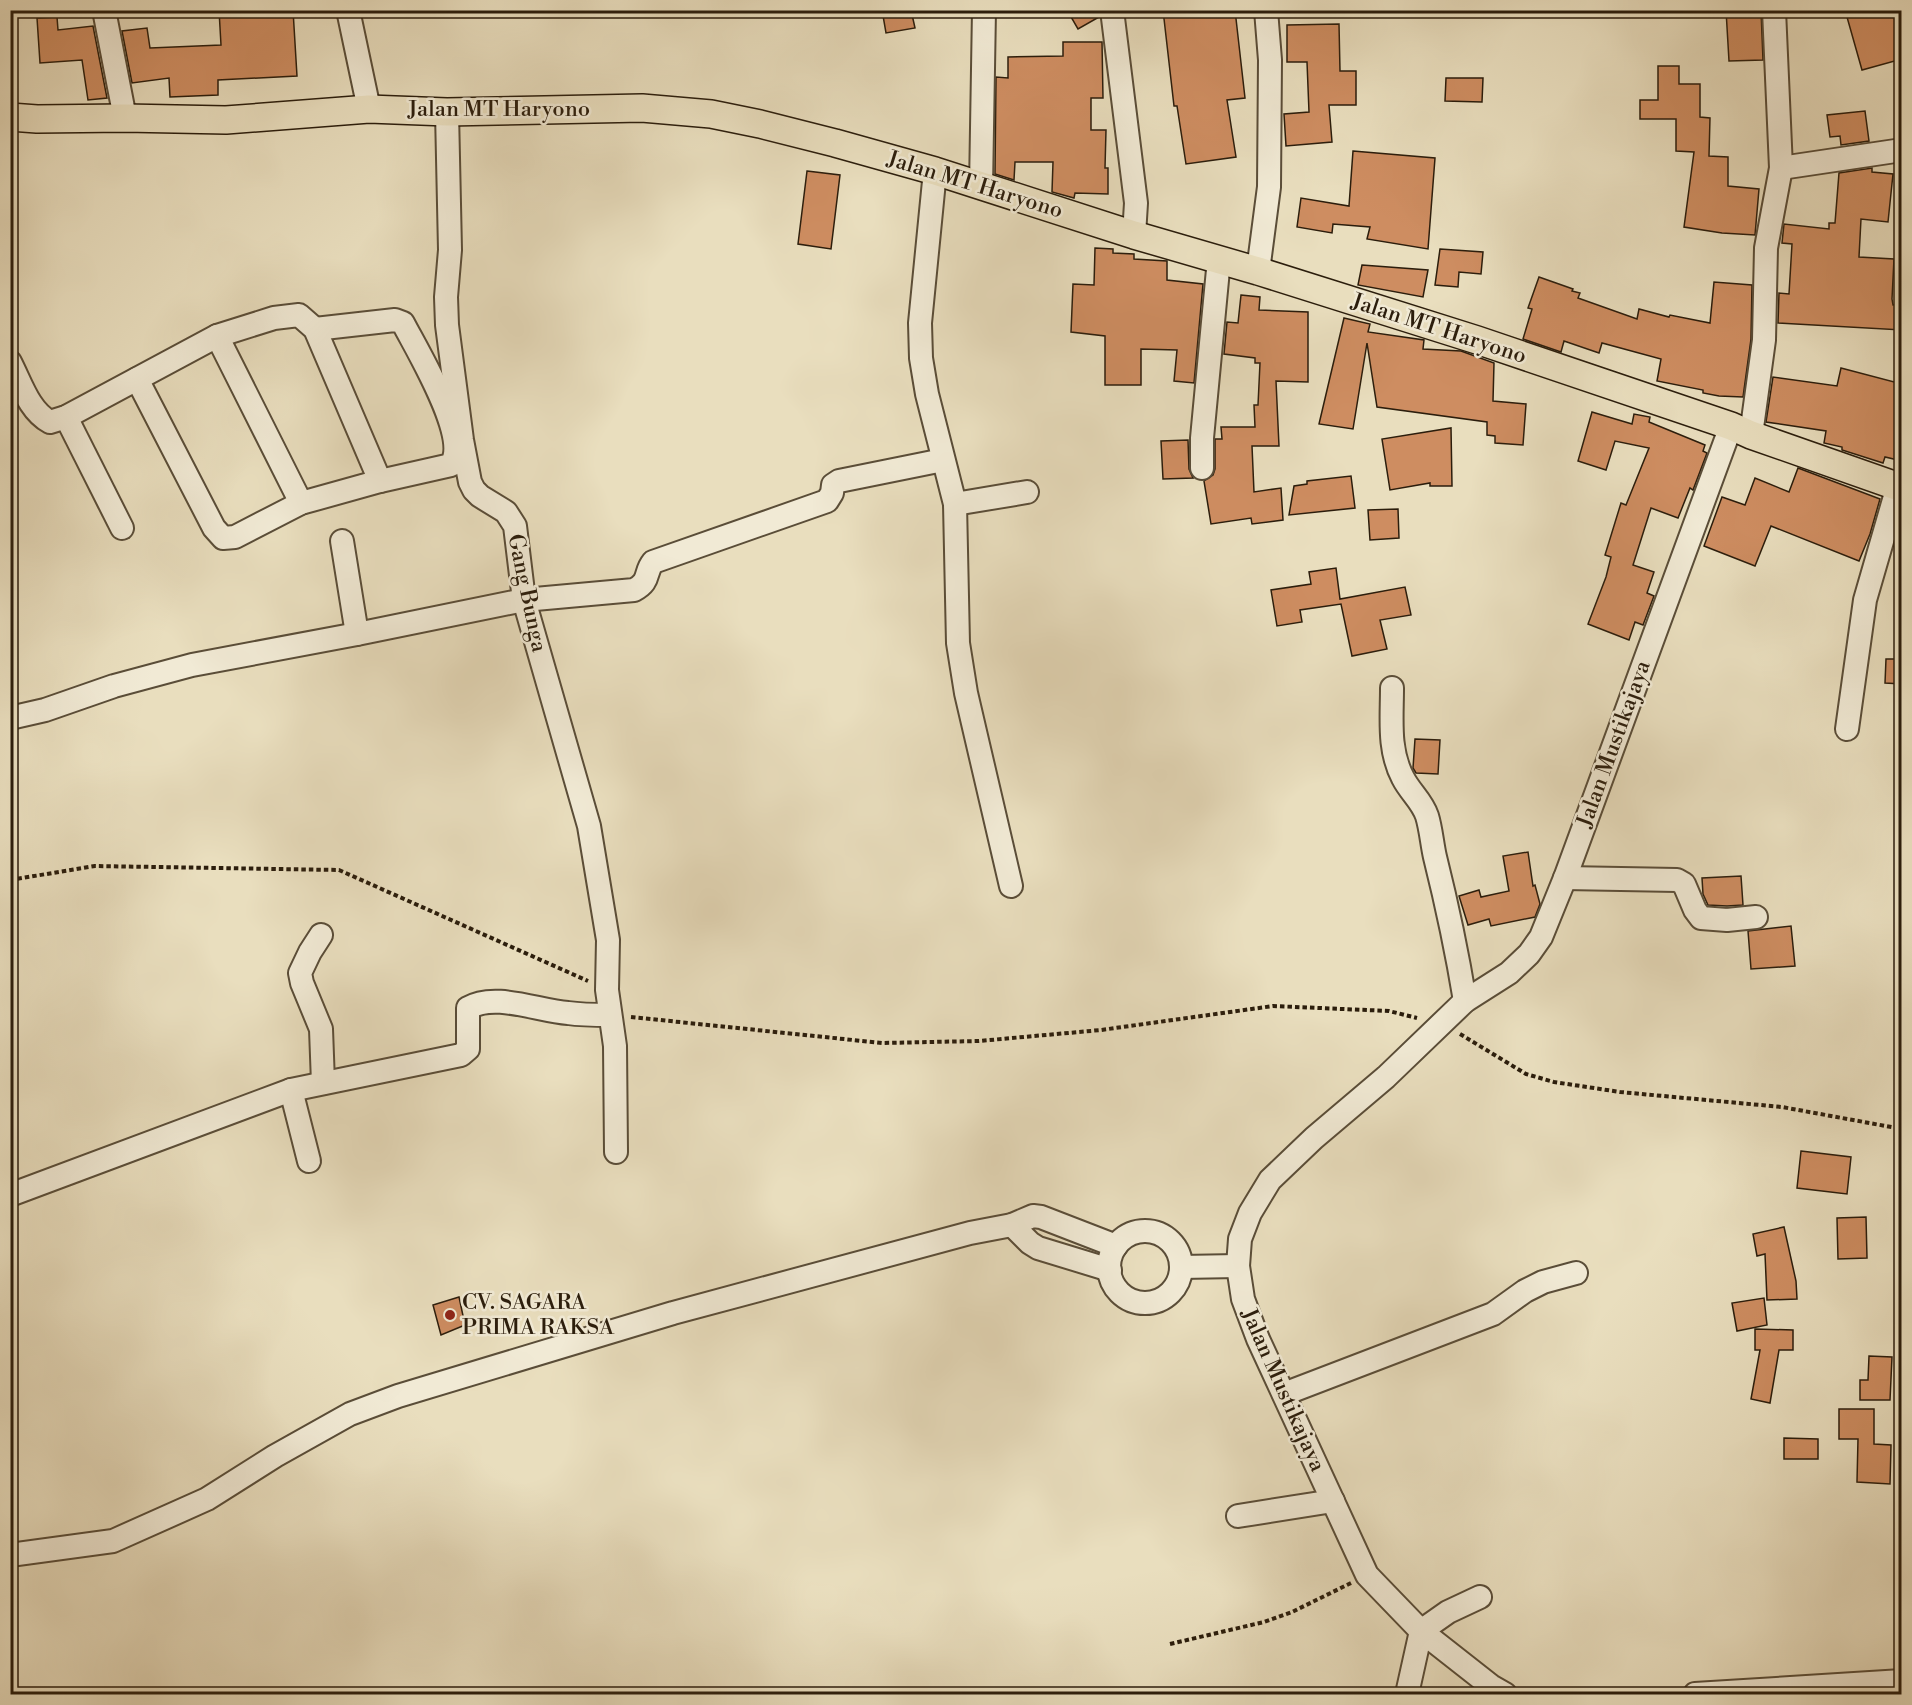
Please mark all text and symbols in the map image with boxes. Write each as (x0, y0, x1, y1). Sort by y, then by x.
street label: Jalan MT Haryono (407, 96, 590, 123)
street label: Jalan MT Haryono (883, 145, 1066, 225)
street label: Jalan MT Haryono (1347, 288, 1530, 370)
street label: Gang Bunga (501, 531, 553, 655)
street label: Jalan Mustikajaya (1571, 656, 1657, 832)
place label: CV. SAGARA PRIMA RAKSA (462, 1289, 615, 1341)
street label: Jalan Mustikajaya (1235, 1303, 1331, 1477)
marker: CV. SAGARA PRIMA RAKSA (443, 1308, 457, 1322)

